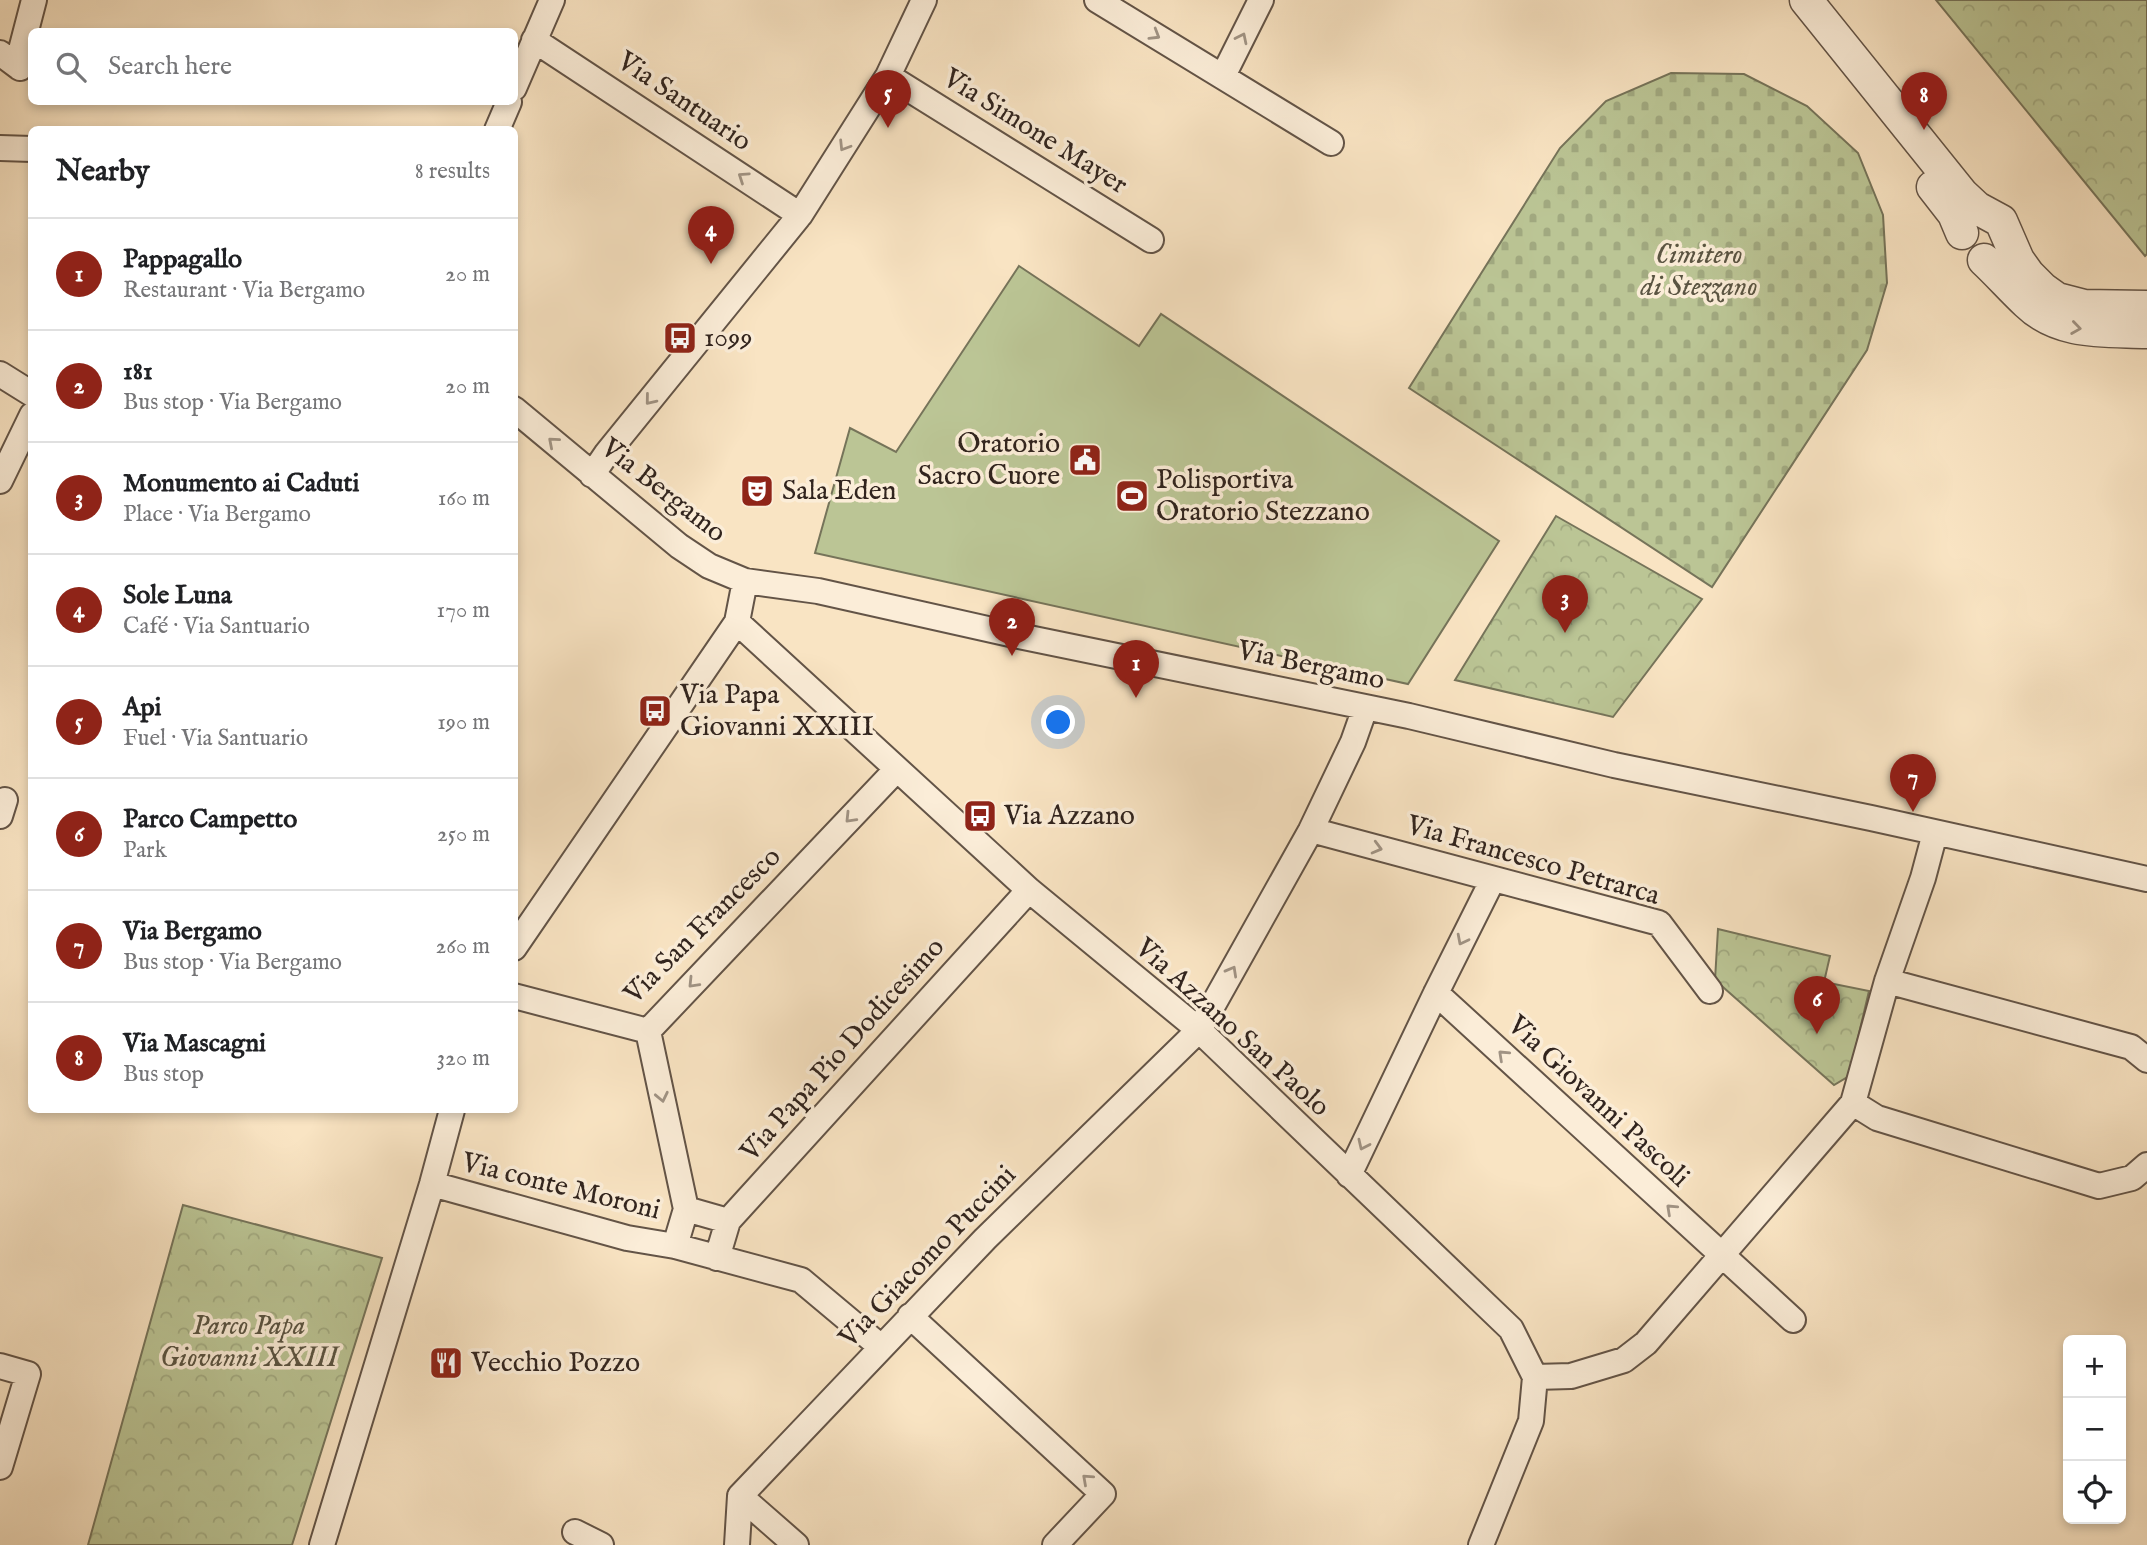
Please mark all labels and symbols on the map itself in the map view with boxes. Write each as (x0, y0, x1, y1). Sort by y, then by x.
one-way arrow (1148, 27, 1161, 40)
one-way arrow (1234, 33, 1248, 45)
street label: Via Santuario (609, 44, 758, 160)
street label: Via Simone Mayer (935, 61, 1134, 203)
pin: 5 (865, 70, 911, 128)
pin: 8 (1901, 72, 1947, 130)
one-way arrow (839, 138, 852, 151)
one-way arrow (738, 173, 751, 186)
pin: 4 (688, 206, 734, 264)
park label: Cimitero di Stezzano (1640, 238, 1757, 305)
bus stop icon: 1099 (661, 319, 699, 357)
one-way arrow (2070, 320, 2082, 335)
place label: 1099 (704, 321, 753, 356)
one-way arrow (646, 392, 658, 405)
place label: Oratorio Sacro Cuore (917, 427, 1060, 494)
street label: Via Bergamo (593, 431, 733, 551)
one-way arrow (548, 438, 561, 450)
public building icon: Oratorio Sacro Cuore (1066, 441, 1104, 479)
place label: Polisportiva Oratorio Stezzano (1156, 463, 1370, 530)
theatre icon: Sala Eden (738, 472, 776, 510)
place label: Sala Eden (782, 474, 897, 509)
sports icon: Polisportiva Oratorio Stezzano (1113, 477, 1151, 515)
pin: 3 (1542, 575, 1588, 633)
pin: 2 (989, 598, 1035, 656)
street label: Via Bergamo (1233, 633, 1388, 699)
pin: 1 (1113, 640, 1159, 698)
place label: Via Papa Giovanni XXIII (679, 678, 874, 745)
bus stop icon: Via Papa Giovanni XXIII (636, 692, 674, 730)
your location (1041, 705, 1075, 739)
pin: 7 (1890, 754, 1936, 812)
bus stop icon: Via Azzano (961, 797, 999, 835)
place label: Via Azzano (1003, 799, 1135, 834)
street label: Via Francesco Petrarca (1401, 808, 1664, 914)
one-way arrow (846, 810, 859, 823)
street label: Via San Francesco (616, 840, 789, 1013)
one-way arrow (1371, 840, 1383, 854)
street label: Via Papa Pio Dodicesimo (733, 931, 953, 1170)
street label: Via Azzano San Paolo (1127, 931, 1337, 1125)
one-way arrow (1457, 933, 1471, 945)
one-way arrow (1224, 966, 1237, 978)
one-way arrow (689, 975, 702, 988)
pin: 6 (1794, 976, 1840, 1034)
street label: Via Giovanni Pascoli (1499, 1008, 1696, 1195)
one-way arrow (1498, 1051, 1511, 1063)
one-way arrow (654, 1091, 669, 1103)
one-way arrow (1357, 1138, 1371, 1150)
street label: Via conte Moroni (457, 1145, 664, 1229)
street label: Via Giacomo Puccini (831, 1158, 1024, 1356)
one-way arrow (1666, 1204, 1679, 1217)
park label: Parco Papa Giovanni XXIII (160, 1309, 341, 1376)
restaurant icon: Vecchio Pozzo (427, 1344, 465, 1382)
place label: Vecchio Pozzo (470, 1346, 640, 1381)
one-way arrow (1082, 1475, 1095, 1487)

